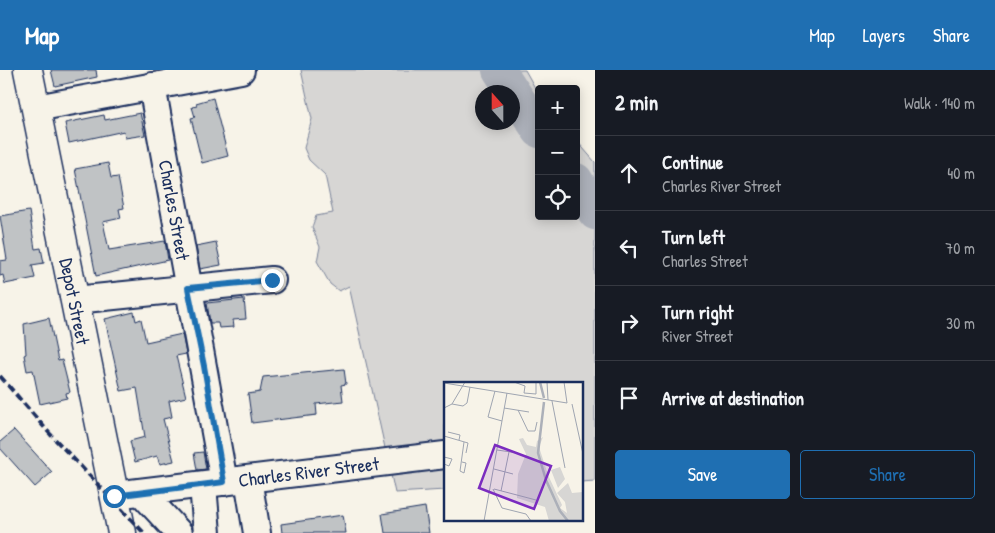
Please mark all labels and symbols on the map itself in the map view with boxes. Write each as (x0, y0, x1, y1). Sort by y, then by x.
north arrow (475, 85, 520, 130)
street label: Charles Street (153, 158, 197, 263)
street label: Depot Street (53, 256, 97, 347)
route end (261, 269, 284, 292)
inset map (444, 382, 582, 520)
street label: Charles River Street (237, 450, 381, 493)
route start (103, 485, 126, 508)

